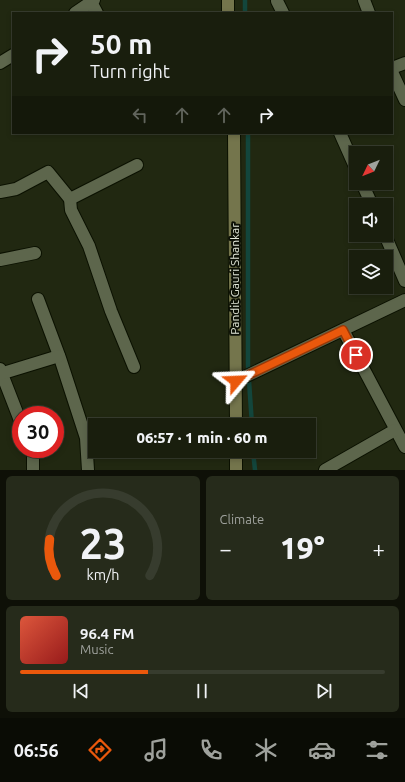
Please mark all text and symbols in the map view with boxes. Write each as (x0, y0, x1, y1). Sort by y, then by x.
icon: right (24, 28, 76, 80)
text: 50 m (90, 28, 152, 59)
text: Turn right (90, 61, 170, 81)
icon: left (129, 104, 151, 126)
icon: ahead (171, 104, 193, 126)
icon: ahead (213, 104, 235, 126)
icon: right (255, 104, 277, 126)
north arrow (349, 146, 393, 190)
map controls (349, 146, 393, 294)
button: sound (349, 198, 393, 242)
street label: Pandit Gauri Shankar (228, 223, 241, 335)
button: layers (349, 250, 393, 294)
pin (339, 338, 373, 372)
icon: arrive (345, 344, 367, 366)
position arrow (215, 360, 257, 402)
speed limit sign: 30 (12, 406, 64, 458)
text: 06:57 · 1 min · 60 m (137, 429, 267, 446)
text: Climate (220, 512, 264, 526)
text: 23 (79, 520, 126, 567)
text: 19° (280, 531, 325, 565)
text: − (220, 536, 232, 561)
text: + (373, 536, 385, 561)
text: km/h (86, 567, 119, 583)
text: 96.4 FM (80, 625, 134, 642)
text: Music (80, 642, 114, 656)
icon: previous (70, 680, 92, 702)
icon: pause (191, 680, 213, 702)
icon: next (313, 680, 335, 702)
icon: directions (86, 736, 114, 764)
icon: music (142, 736, 170, 764)
icon: phone (197, 736, 225, 764)
icon: climate (252, 736, 280, 764)
icon: car (308, 736, 336, 764)
icon: filters (363, 736, 391, 764)
text: 06:56 (14, 740, 59, 760)

